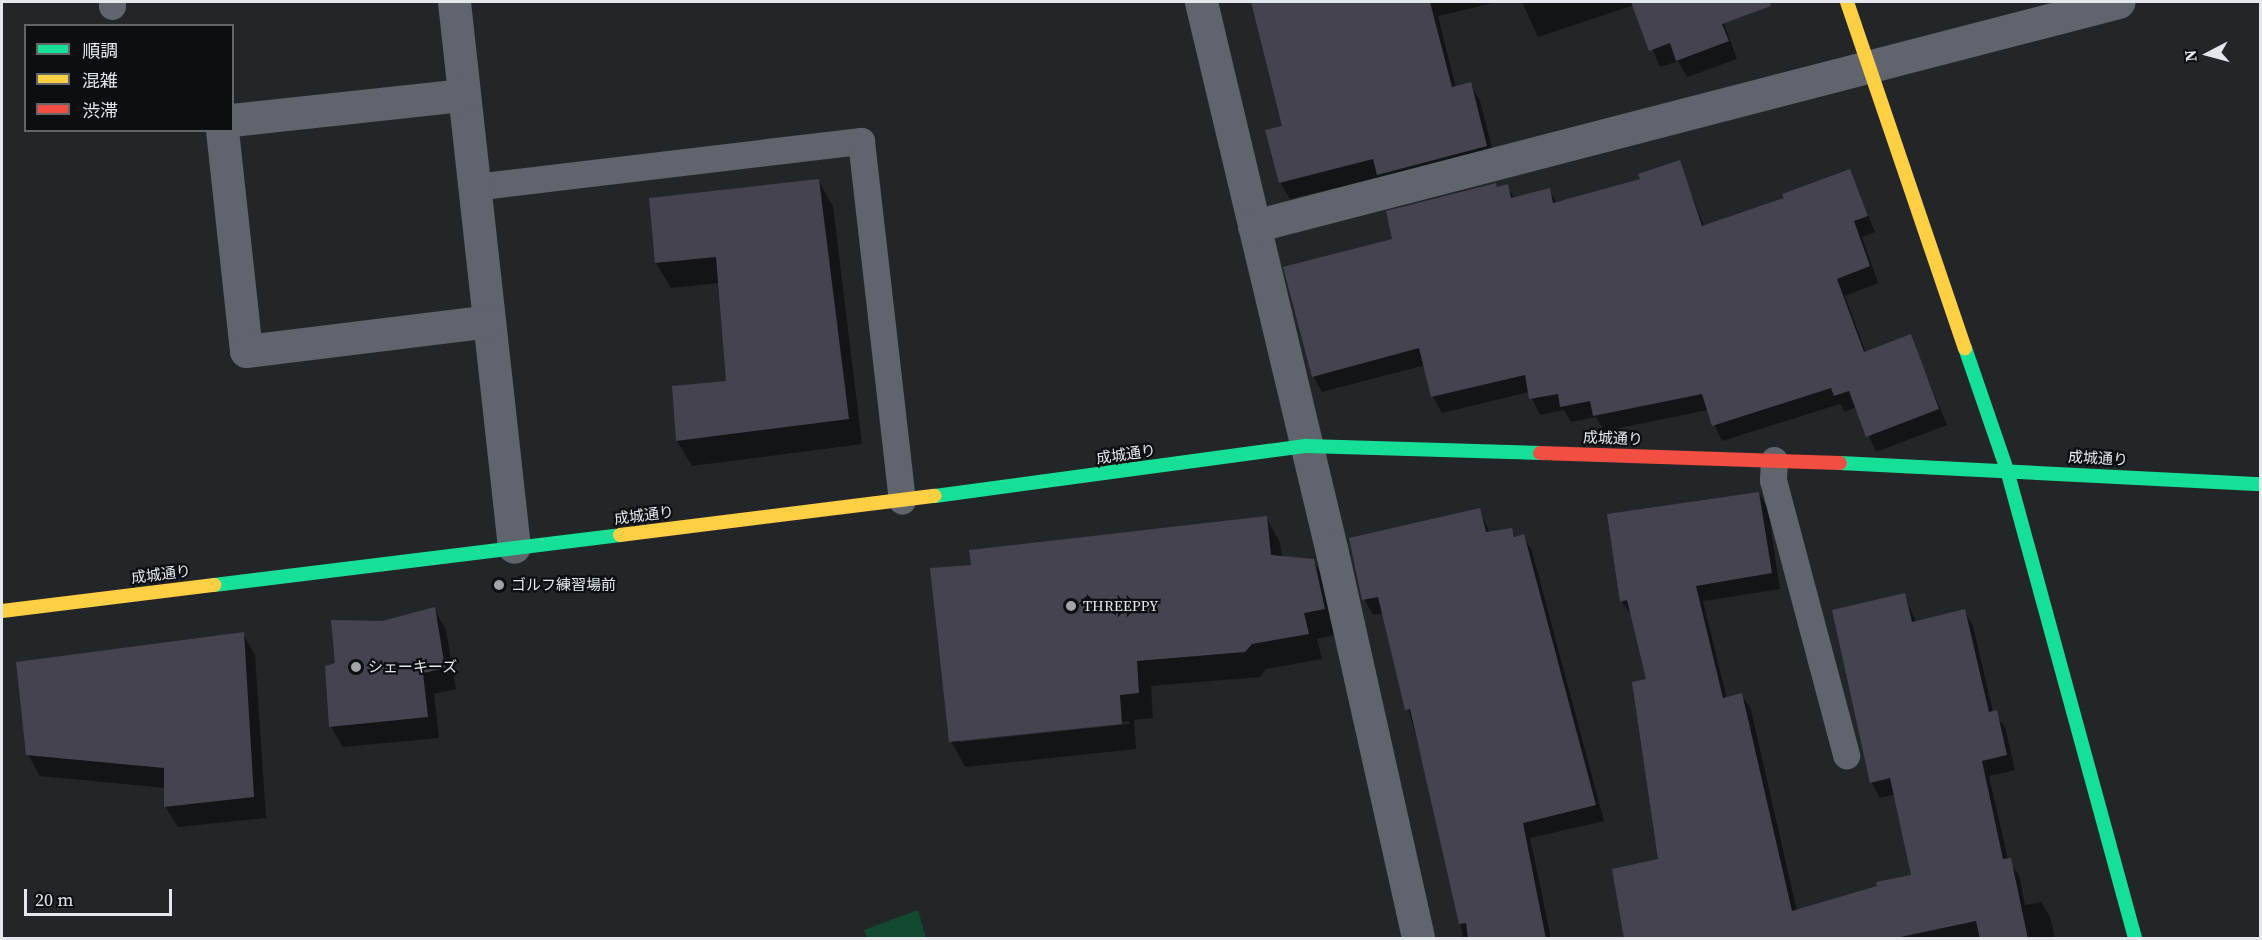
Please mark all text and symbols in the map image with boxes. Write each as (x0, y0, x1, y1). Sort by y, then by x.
legend (24, 24, 234, 132)
north arrow (2178, 24, 2238, 84)
text: 順調 (82, 38, 118, 63)
text: N (2179, 49, 2202, 63)
text: 混雑 (82, 68, 118, 93)
text: 渋滞 (82, 98, 118, 123)
street label: 成城通り (1583, 428, 1643, 448)
street label: 成城通り (1095, 441, 1157, 467)
street label: 成城通り (2068, 447, 2128, 469)
street label: 成城通り (613, 502, 675, 528)
street label: 成城通り (130, 561, 192, 587)
place label: ゴルフ練習場前 (511, 576, 616, 594)
marker: ゴルフ練習場前 (492, 578, 506, 592)
place label: THREEPPY (1083, 597, 1158, 615)
marker: THREEPPY (1064, 599, 1078, 613)
place label: シェーキーズ (368, 658, 458, 676)
marker: シェーキーズ (349, 660, 363, 674)
scale bar (27, 877, 176, 915)
text: 20 m (35, 887, 73, 912)

